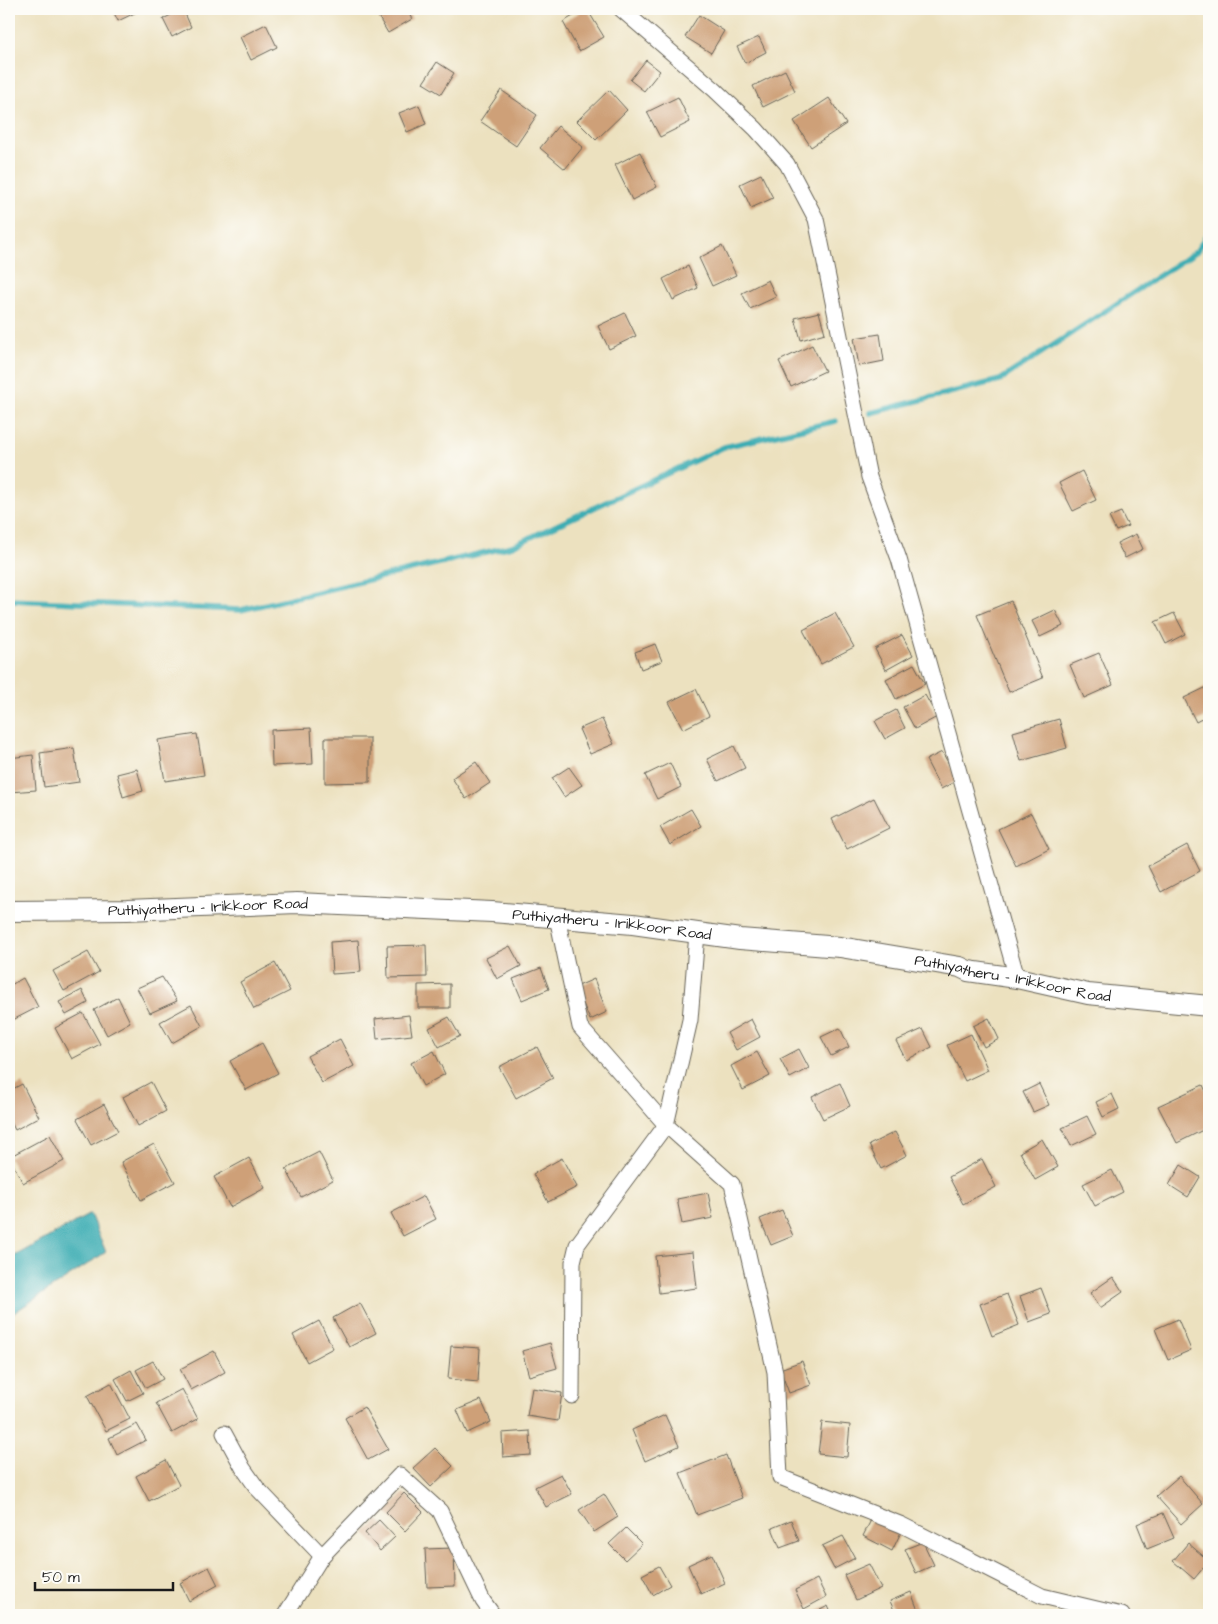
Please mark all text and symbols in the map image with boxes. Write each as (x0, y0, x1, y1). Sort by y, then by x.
street label: Puthiyatheru - Irikkoor Road (108, 892, 309, 921)
street label: Puthiyatheru - Irikkoor Road (512, 903, 713, 945)
street label: Puthiyatheru - Irikkoor Road (913, 949, 1112, 1007)
scale bar (35, 1559, 172, 1591)
text: 50 m (42, 1567, 80, 1588)

